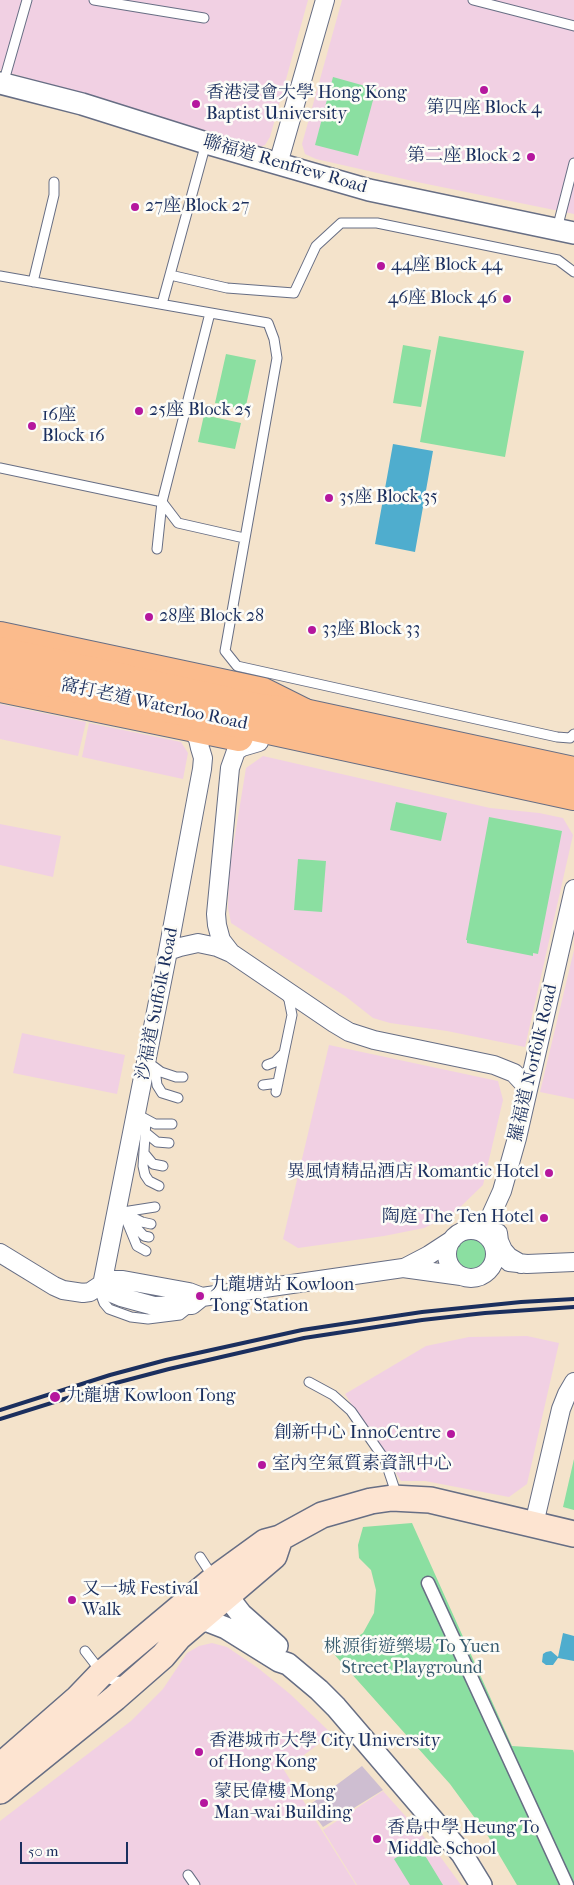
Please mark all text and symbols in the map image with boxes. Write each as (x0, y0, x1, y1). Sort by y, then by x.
place label: 香港浸會大學 Hong Kong Baptist University (206, 83, 407, 126)
marker: 第四座 Block 4 (478, 84, 490, 96)
marker: 香港浸會大學 Hong Kong Baptist University (190, 98, 202, 110)
place label: 第四座 Block 4 (426, 98, 542, 120)
street label: 聯福道 Renfrew Road (201, 131, 369, 199)
place label: 第二座 Block 2 (407, 146, 521, 168)
marker: 第二座 Block 2 (525, 151, 537, 163)
place label: 27座 Block 27 (145, 196, 249, 218)
marker: 27座 Block 27 (129, 201, 141, 213)
place label: 44座 Block 44 (391, 255, 502, 277)
marker: 44座 Block 44 (375, 260, 387, 272)
place label: 46座 Block 46 (388, 288, 497, 310)
marker: 46座 Block 46 (501, 293, 513, 305)
place label: 25座 Block 25 (149, 400, 252, 422)
place label: 16座 Block 16 (42, 405, 105, 448)
marker: 25座 Block 25 (133, 405, 145, 417)
marker: 16座 Block 16 (26, 420, 38, 432)
place label: 35座 Block 35 (339, 487, 438, 509)
marker: 35座 Block 35 (323, 492, 335, 504)
place label: 28座 Block 28 (159, 606, 264, 628)
marker: 28座 Block 28 (143, 611, 155, 623)
place label: 33座 Block 33 (322, 619, 420, 641)
marker: 33座 Block 33 (306, 624, 318, 636)
street label: 窩打老道 Waterloo Road (59, 675, 249, 735)
street label: 沙福道 Suffolk Road (133, 926, 183, 1082)
street label: 羅福道 Norfolk Road (505, 982, 563, 1144)
place label: 異風情精品酒店 Romantic Hotel (287, 1162, 539, 1184)
marker: 異風情精品酒店 Romantic Hotel (543, 1167, 555, 1179)
place label: 陶庭 The Ten Hotel (382, 1207, 534, 1229)
marker: 陶庭 The Ten Hotel (538, 1212, 550, 1224)
place label: 九龍塘站 Kowloon Tong Station (210, 1275, 354, 1318)
marker: 九龍塘站 Kowloon Tong Station (194, 1290, 206, 1302)
place label: 九龍塘 Kowloon Tong (66, 1386, 235, 1408)
marker: 九龍塘 Kowloon Tong (48, 1390, 62, 1404)
place label: 創新中心 InnoCentre (274, 1423, 441, 1445)
marker: 創新中心 InnoCentre (445, 1428, 457, 1440)
place label: 室內空氣質素資訊中心 (272, 1454, 452, 1476)
marker: 室內空氣質素資訊中心 (256, 1459, 268, 1471)
place label: 又一城 Festival Walk (82, 1579, 199, 1622)
marker: 又一城 Festival Walk (66, 1594, 78, 1606)
park label: 桃源街遊樂場 To Yuen Street Playground (324, 1637, 500, 1680)
place label: 香港城市大學 City University of Hong Kong (209, 1731, 440, 1774)
marker: 香港城市大學 City University of Hong Kong (193, 1746, 205, 1758)
place label: 蒙民偉樓 Mong Man-wai Building (214, 1782, 352, 1825)
marker: 蒙民偉樓 Mong Man-wai Building (198, 1797, 210, 1809)
place label: 香島中學 Heung To Middle School (387, 1818, 539, 1860)
scale bar (22, 1832, 130, 1864)
marker: 香島中學 Heung To Middle School (371, 1833, 383, 1845)
text: 50 m (28, 1842, 58, 1860)

